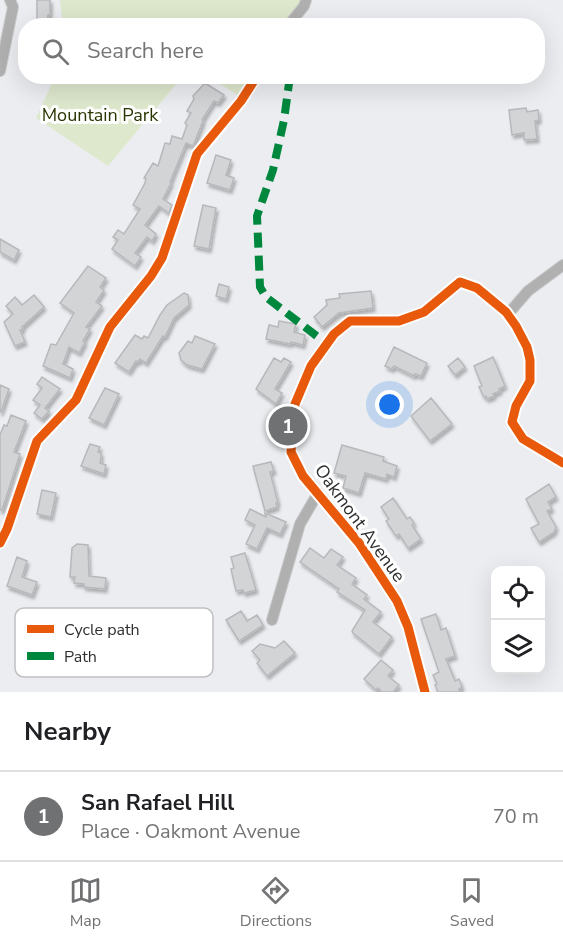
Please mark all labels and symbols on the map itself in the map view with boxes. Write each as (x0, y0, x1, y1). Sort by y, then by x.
park label: Mountain Park (42, 103, 159, 127)
your location (375, 390, 404, 419)
pin: 1 (268, 404, 308, 448)
street label: Oakmont Avenue (309, 459, 411, 587)
legend (15, 608, 213, 677)
text: Cycle path (64, 619, 140, 641)
text: Path (64, 646, 97, 668)

